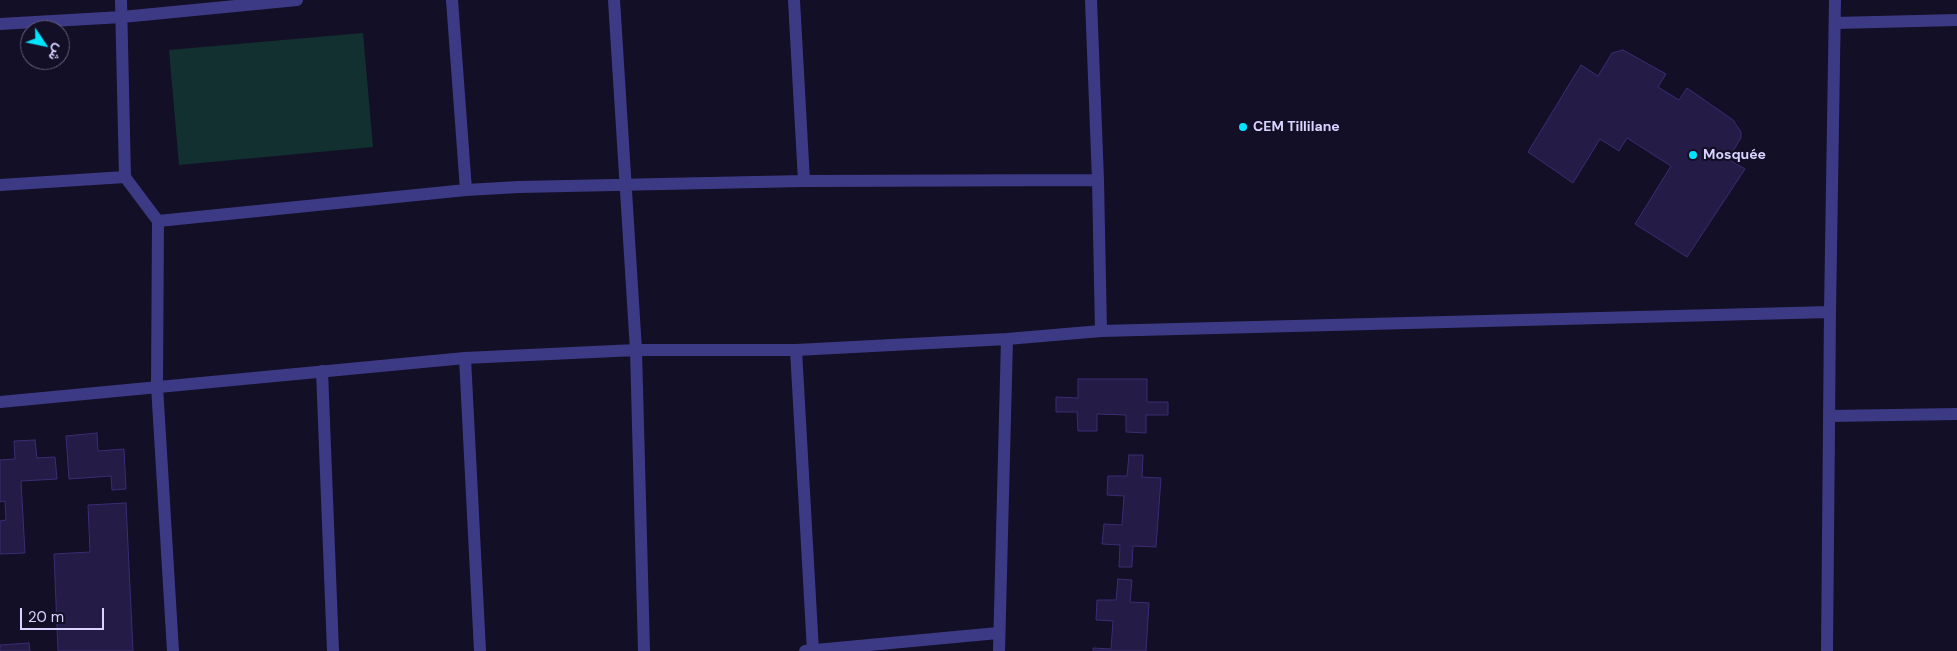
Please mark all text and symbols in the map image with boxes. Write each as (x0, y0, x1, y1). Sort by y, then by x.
north arrow (20, 20, 70, 70)
text: ش (44, 41, 69, 65)
place label: CEM Tillilane (1253, 119, 1340, 135)
marker: CEM Tillilane (1237, 121, 1249, 133)
place label: Mosquée (1703, 147, 1766, 163)
marker: Mosquée (1687, 149, 1699, 161)
scale bar (22, 598, 106, 630)
text: 20 m (28, 607, 64, 627)

